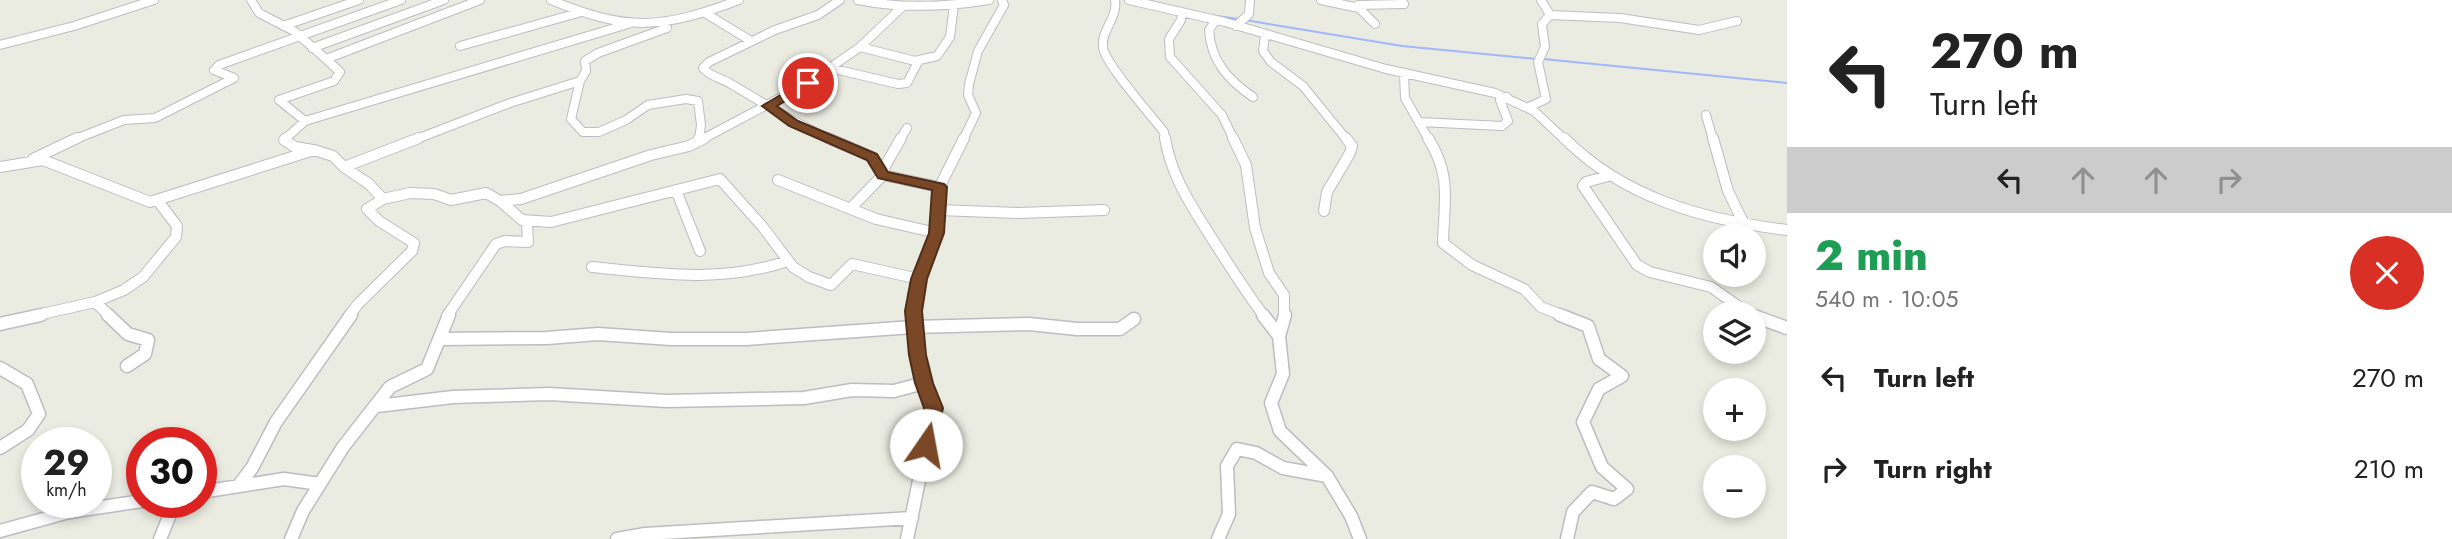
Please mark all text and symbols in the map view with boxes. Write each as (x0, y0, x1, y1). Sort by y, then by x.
text: 270 m (1930, 16, 2079, 86)
icon: left (1815, 28, 1906, 119)
pin (778, 53, 838, 113)
icon: arrive (789, 64, 827, 102)
text: Turn left (1930, 81, 2037, 127)
icon: left (1991, 161, 2029, 199)
icon: ahead (2064, 161, 2102, 199)
icon: ahead (2137, 161, 2175, 199)
icon: right (2210, 161, 2248, 199)
map controls (1703, 224, 1766, 518)
button: sound (1703, 224, 1766, 287)
text: 2 min (1815, 225, 1928, 286)
button: close (2350, 236, 2424, 310)
text: 540 m · 10:05 (1815, 282, 1959, 316)
button: layers (1703, 301, 1766, 364)
icon: left (1815, 359, 1853, 397)
text: Turn left (1874, 359, 1974, 397)
text: 270 m (2352, 359, 2424, 397)
button: + (1703, 378, 1766, 441)
position arrow (889, 408, 963, 482)
speed limit sign: 30 (126, 427, 217, 518)
text: 29 (43, 438, 90, 488)
icon: right (1815, 450, 1853, 488)
text: Turn right (1874, 450, 1992, 488)
text: 210 m (2354, 450, 2424, 488)
button: − (1703, 455, 1766, 518)
text: km/h (46, 477, 87, 503)

